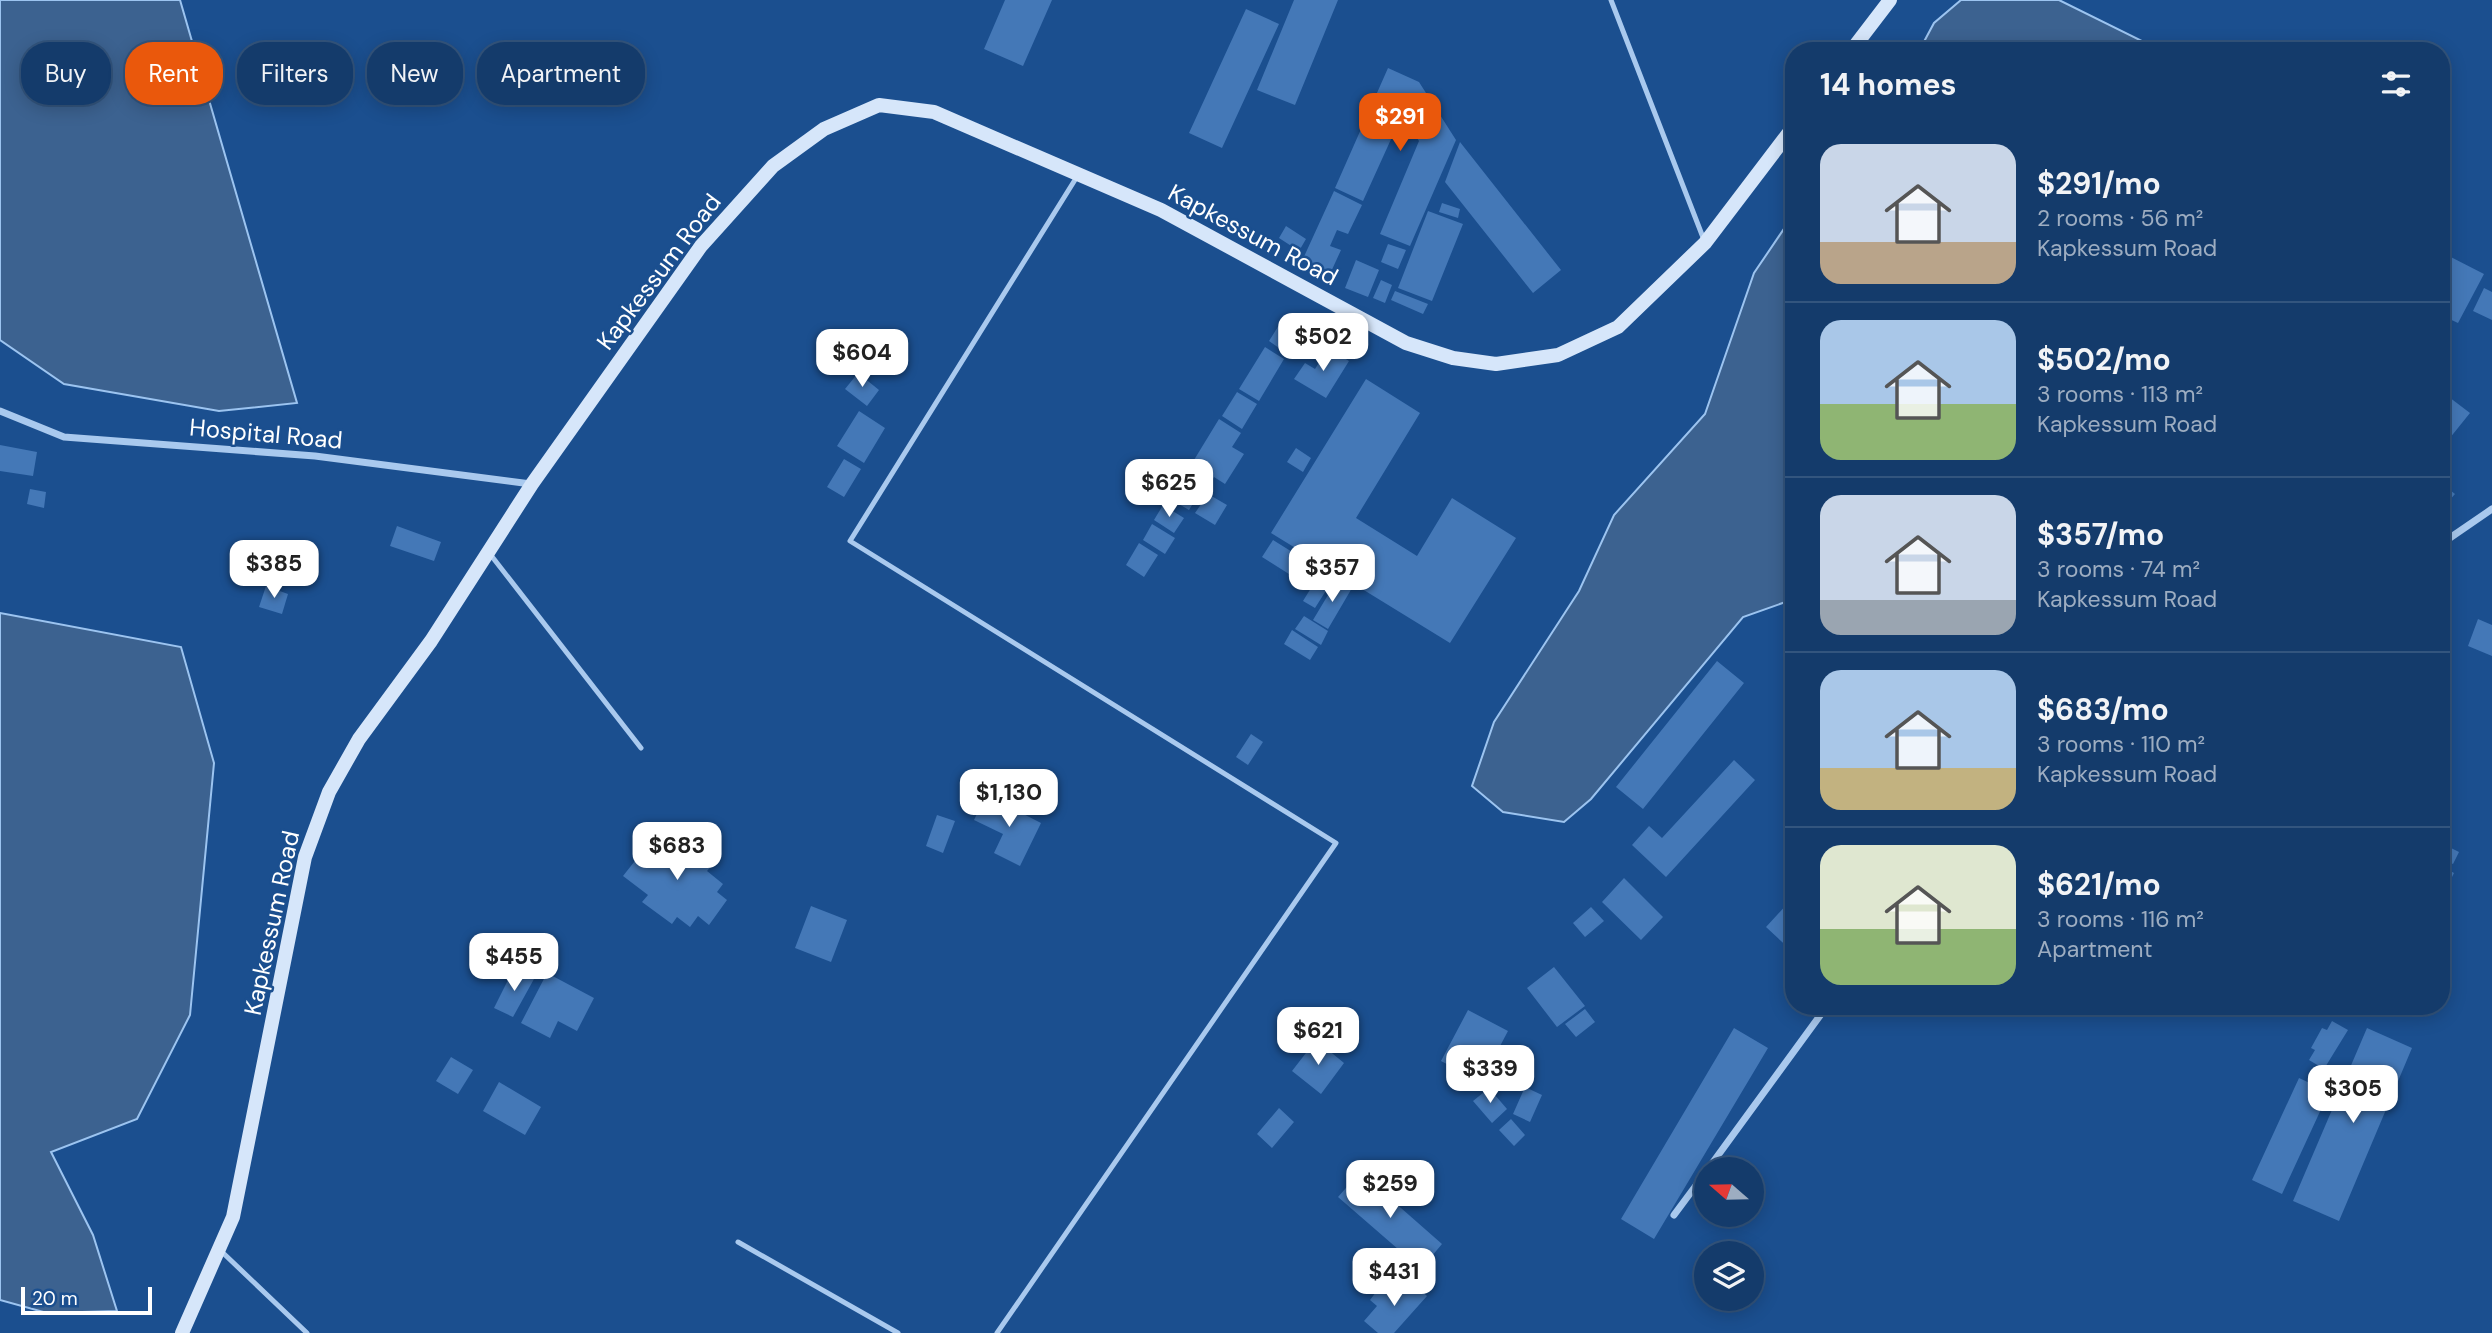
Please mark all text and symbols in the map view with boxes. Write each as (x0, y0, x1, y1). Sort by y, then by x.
chip: Buy (21, 42, 111, 105)
chip: Rent (125, 42, 223, 105)
chip: Filters (237, 42, 353, 105)
chip: New (367, 42, 463, 105)
chip: Apartment (477, 42, 645, 105)
text: 14 homes (1820, 65, 1957, 104)
icon: filters (2377, 65, 2415, 103)
pin: $291 (1359, 94, 1441, 153)
text: $291 (1375, 101, 1425, 131)
text: $291/mo (2037, 164, 2161, 203)
icon: home (1876, 172, 1960, 256)
street label: Kapkessum Road (1163, 177, 1343, 292)
street label: Kapkessum Road (590, 187, 728, 356)
text: 2 rooms · 56 m² (2037, 203, 2203, 233)
text: Kapkessum Road (2037, 233, 2217, 263)
pin: $502 (1282, 314, 1364, 373)
text: $502 (1294, 321, 1352, 351)
pin: $604 (821, 330, 903, 389)
text: $604 (832, 337, 892, 367)
text: $502/mo (2037, 340, 2171, 379)
icon: home (1876, 348, 1960, 432)
text: 3 rooms · 113 m² (2037, 379, 2203, 409)
text: Kapkessum Road (2037, 409, 2217, 439)
street label: Hospital Road (188, 411, 344, 456)
pin: $625 (1128, 460, 1210, 519)
text: $625 (1141, 467, 1197, 497)
text: $357/mo (2037, 515, 2164, 554)
icon: home (1876, 523, 1960, 607)
pin: $385 (233, 540, 315, 600)
pin: $357 (1291, 544, 1373, 604)
text: $385 (246, 548, 302, 578)
text: $357 (1305, 552, 1359, 582)
text: 3 rooms · 74 m² (2037, 554, 2200, 584)
text: Kapkessum Road (2037, 584, 2217, 614)
text: $683/mo (2037, 690, 2169, 729)
icon: home (1876, 698, 1960, 782)
text: 3 rooms · 110 m² (2037, 729, 2205, 759)
text: Kapkessum Road (2037, 759, 2217, 789)
pin: $1,130 (952, 770, 1066, 829)
text: $1,130 (976, 777, 1042, 807)
pin: $683 (636, 822, 718, 882)
street label: Kapkessum Road (237, 828, 306, 1018)
text: $683 (649, 830, 705, 860)
text: $621/mo (2037, 865, 2161, 904)
icon: home (1876, 873, 1960, 957)
text: 3 rooms · 116 m² (2037, 904, 2204, 934)
pin: $455 (473, 934, 555, 993)
text: Apartment (2037, 934, 2152, 964)
text: $455 (485, 941, 543, 971)
pin: $621 (1277, 1007, 1359, 1067)
text: $621 (1293, 1015, 1343, 1045)
pin: $339 (1449, 1046, 1531, 1105)
text: $339 (1462, 1053, 1518, 1083)
pin: $305 (2312, 1066, 2394, 1125)
text: $305 (2324, 1073, 2382, 1103)
north arrow (1694, 1157, 1764, 1227)
map controls (1694, 1157, 1764, 1311)
pin: $259 (1349, 1160, 1431, 1220)
text: $259 (1362, 1168, 1418, 1198)
button: layers (1694, 1241, 1764, 1311)
pin: $431 (1353, 1248, 1435, 1308)
text: $431 (1369, 1256, 1419, 1286)
scale bar (21, 1284, 152, 1316)
text: 20 m (32, 1286, 78, 1311)

